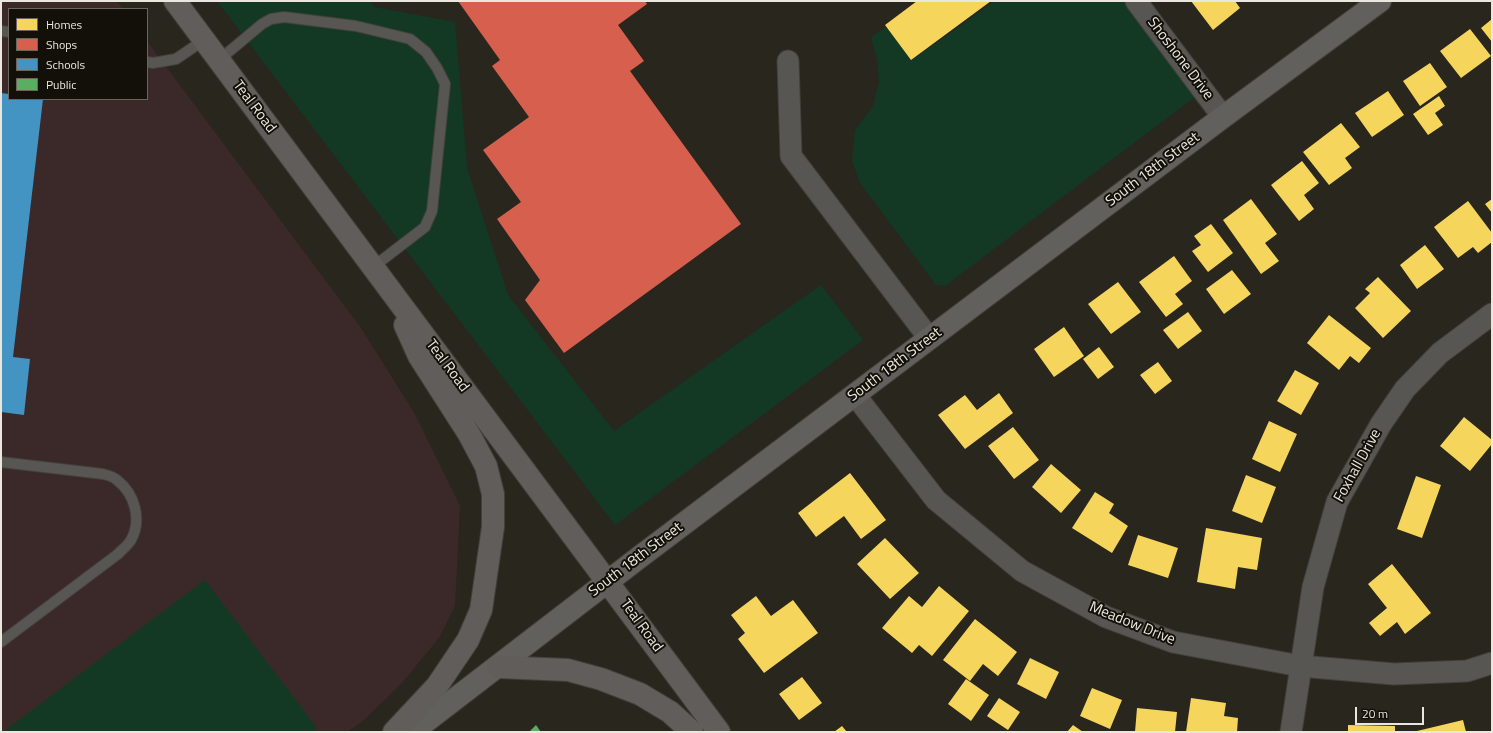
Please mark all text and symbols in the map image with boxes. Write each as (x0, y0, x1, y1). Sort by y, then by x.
legend (8, 8, 148, 100)
street label: Shoshone Drive (1143, 14, 1217, 104)
text: Homes (46, 15, 82, 34)
text: Shops (46, 35, 77, 54)
text: Schools (46, 55, 85, 74)
text: Public (46, 75, 76, 94)
street label: Teal Road (229, 77, 279, 137)
street label: South 18th Street (1103, 129, 1203, 211)
street label: South 18th Street (845, 324, 945, 406)
street label: Teal Road (422, 336, 472, 396)
street label: Foxhall Drive (1331, 426, 1385, 506)
street label: South 18th Street (586, 519, 686, 601)
street label: Teal Road (616, 596, 666, 656)
street label: Meadow Drive (1086, 599, 1178, 649)
scale bar (1357, 699, 1426, 725)
text: 20 m (1362, 704, 1388, 723)

